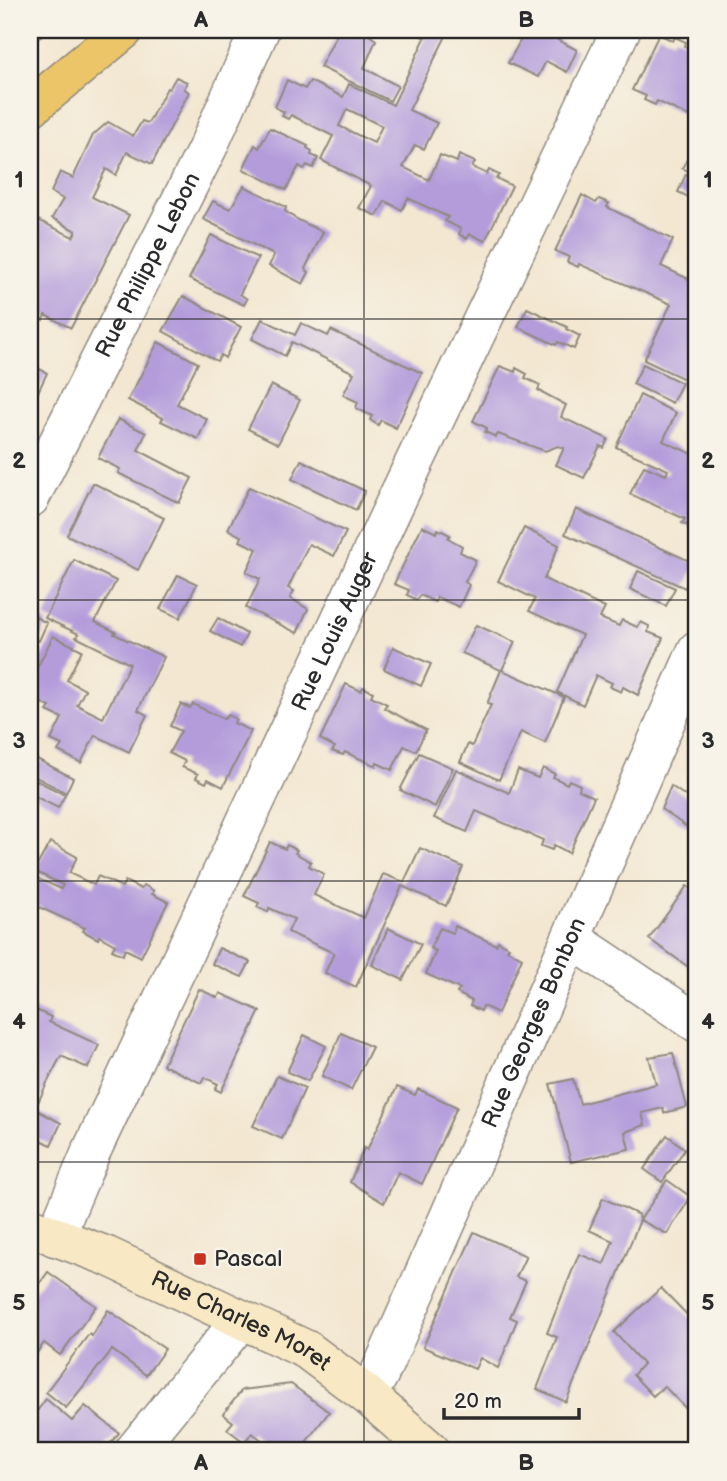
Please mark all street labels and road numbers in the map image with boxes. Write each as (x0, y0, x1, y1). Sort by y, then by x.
street label: Rue Philippe Lebon (89, 168, 207, 362)
street label: Rue Louis Auger (286, 547, 384, 715)
street label: Rue Georges Bonbon (476, 914, 592, 1132)
street label: Rue Charles Moret (146, 1265, 336, 1377)

